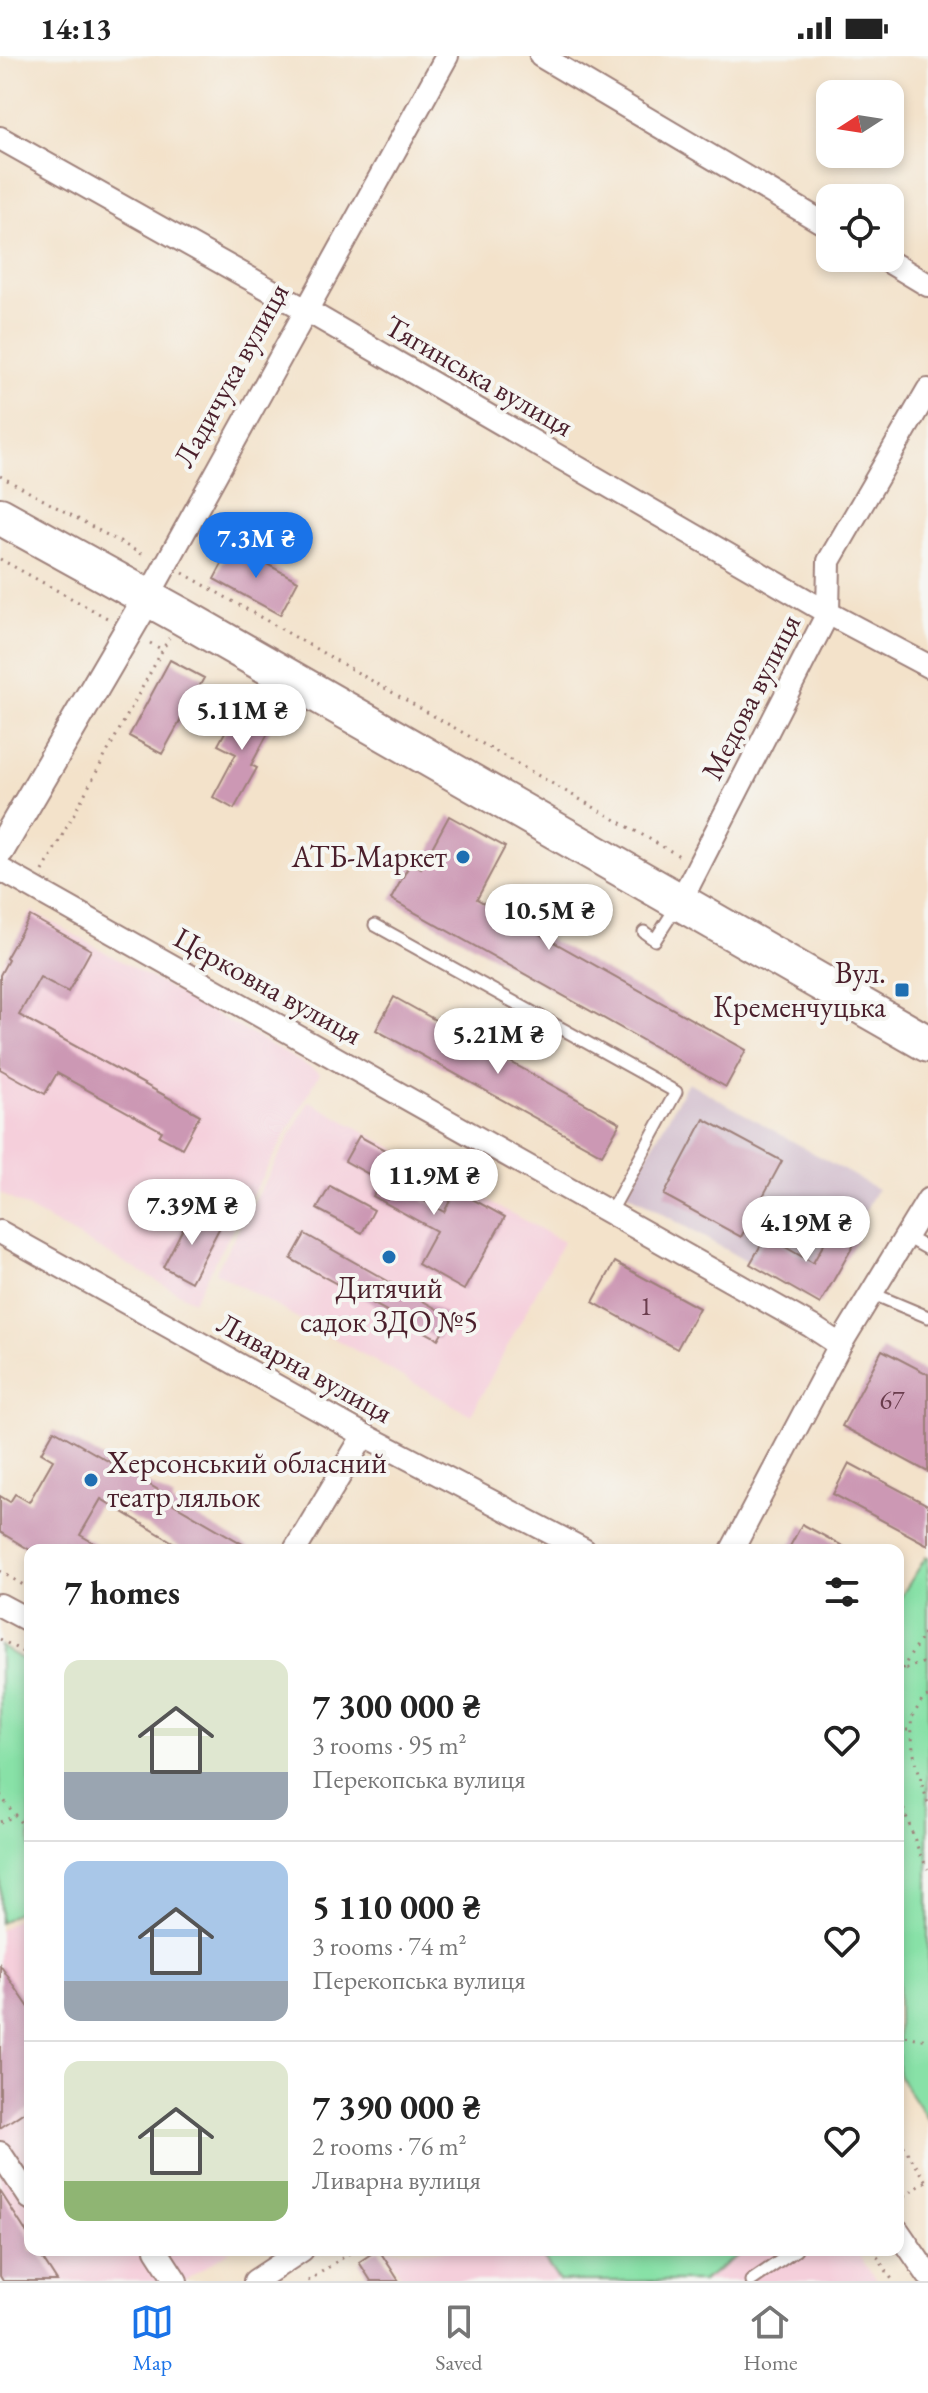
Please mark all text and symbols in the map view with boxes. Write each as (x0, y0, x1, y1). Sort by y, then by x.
text: 14:13 (40, 9, 112, 48)
north arrow (816, 80, 904, 168)
map controls (816, 80, 904, 272)
button: locate (816, 184, 904, 272)
street label: Ладичука вулиця (164, 276, 297, 474)
street label: Тягинська вулиця (378, 306, 581, 445)
pin: 7.3M ₴ (191, 512, 321, 580)
text: 7.3M ₴ (217, 521, 295, 555)
street label: Медова вулиця (692, 607, 809, 786)
pin: 5.11M ₴ (168, 684, 316, 752)
text: 5.11M ₴ (196, 693, 288, 727)
place label: АТБ-Маркет (290, 837, 447, 876)
marker: АТБ-Маркет (454, 848, 472, 866)
pin: 10.5M ₴ (475, 884, 623, 952)
text: 10.5M ₴ (503, 893, 595, 927)
street label: Церковна вулиця (167, 918, 369, 1053)
place label: Вул. Кременчуцька (713, 953, 886, 1026)
marker: Вул. Кременчуцька (893, 981, 911, 999)
pin: 5.21M ₴ (424, 1008, 572, 1076)
text: 5.21M ₴ (452, 1017, 544, 1051)
pin: 11.9M ₴ (360, 1149, 508, 1217)
text: 11.9M ₴ (388, 1158, 480, 1192)
pin: 7.39M ₴ (118, 1179, 266, 1247)
text: 7.39M ₴ (146, 1188, 238, 1222)
pin: 4.19M ₴ (732, 1196, 880, 1264)
text: 4.19M ₴ (760, 1205, 852, 1239)
marker: Дитячий садок ЗДО №5 (380, 1248, 398, 1266)
place label: Дитячий садок ЗДО №5 (300, 1268, 478, 1341)
house number: 1 (640, 1289, 652, 1323)
street label: Ливарна вулиця (211, 1303, 400, 1432)
house number: 67 (880, 1383, 905, 1417)
place label: Херсонський обласний театр ляльок (106, 1443, 387, 1516)
marker: Херсонський обласний театр ляльок (82, 1471, 100, 1489)
text: 7 homes (64, 1570, 180, 1614)
icon: filters (820, 1570, 864, 1614)
text: 7 300 000 ₴ (312, 1684, 481, 1728)
icon: home (128, 1692, 224, 1788)
icon: heart (820, 1718, 864, 1762)
text: 3 rooms · 95 m² (312, 1728, 467, 1762)
text: Перекопська вулиця (312, 1762, 526, 1796)
text: 5 110 000 ₴ (312, 1885, 481, 1929)
icon: home (128, 1893, 224, 1989)
icon: heart (820, 1919, 864, 1963)
text: 3 rooms · 74 m² (312, 1929, 467, 1963)
text: Перекопська вулиця (312, 1963, 526, 1997)
text: 7 390 000 ₴ (312, 2085, 481, 2129)
icon: home (128, 2093, 224, 2189)
icon: heart (820, 2119, 864, 2163)
text: 2 rooms · 76 m² (312, 2129, 467, 2163)
text: Ливарна вулиця (312, 2163, 481, 2197)
tab: Map (130, 2300, 174, 2377)
tab: Saved (435, 2300, 482, 2377)
tab: Home (743, 2300, 798, 2377)

